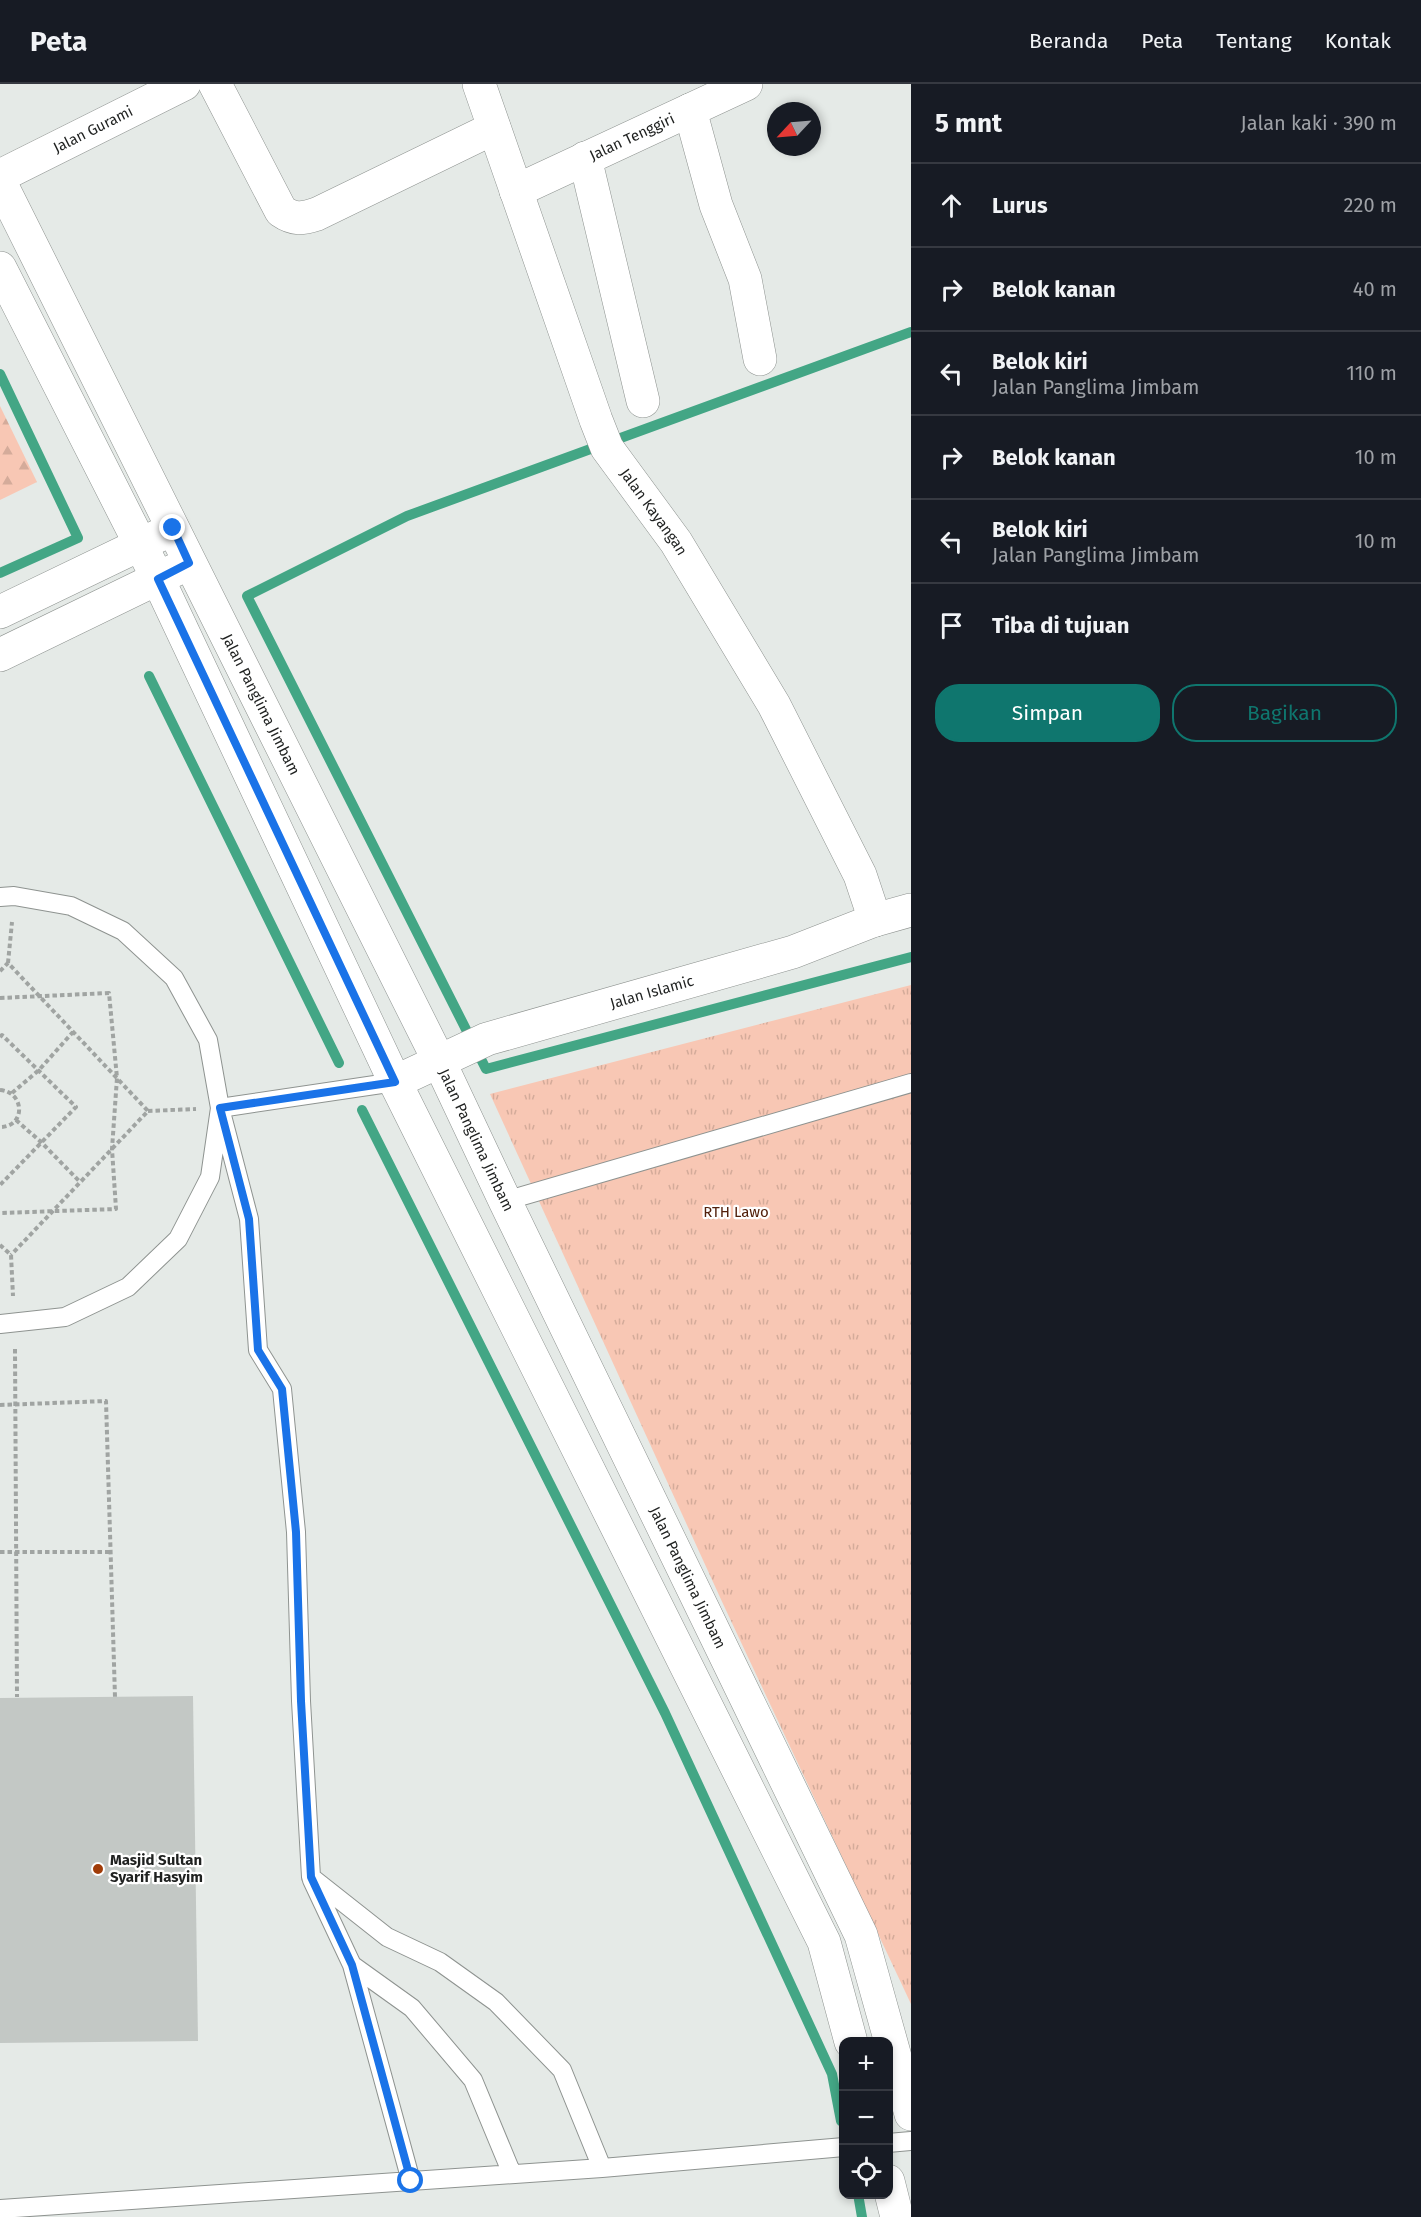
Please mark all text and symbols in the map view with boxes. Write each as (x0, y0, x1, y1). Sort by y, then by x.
text: Peta (30, 25, 87, 58)
text: Beranda (1029, 28, 1108, 54)
text: Peta (1141, 28, 1183, 54)
text: Tentang (1216, 28, 1292, 54)
text: Kontak (1325, 28, 1391, 54)
street label: Jalan Gurami (50, 102, 136, 157)
north arrow (767, 102, 821, 156)
text: 5 mnt (935, 108, 1002, 139)
street label: Jalan Tenggiri (587, 110, 677, 165)
text: Jalan kaki · 390 m (1241, 111, 1397, 135)
icon: ahead (935, 189, 968, 222)
text: Lurus (992, 192, 1048, 219)
text: 220 m (1344, 193, 1397, 217)
icon: right (935, 273, 968, 306)
text: Belok kanan (992, 276, 1116, 303)
text: 40 m (1353, 277, 1397, 301)
text: Belok kiri (992, 348, 1088, 375)
icon: left (935, 357, 968, 390)
text: 110 m (1346, 361, 1397, 385)
text: Jalan Panglima Jimbam (992, 375, 1199, 399)
icon: right (935, 441, 968, 474)
text: Belok kanan (992, 444, 1116, 471)
text: 10 m (1355, 445, 1397, 469)
street label: Jalan Kayangan (616, 465, 691, 559)
route end (159, 514, 185, 540)
text: Belok kiri (992, 516, 1088, 543)
icon: left (935, 525, 968, 558)
text: 10 m (1355, 529, 1397, 553)
text: Jalan Panglima Jimbam (992, 543, 1199, 567)
icon: arrive (935, 609, 968, 642)
text: Tiba di tujuan (992, 612, 1129, 639)
street label: Jalan Panglima Jimbam (218, 631, 304, 778)
button: Simpan (935, 684, 1160, 742)
button: Bagikan (1172, 684, 1397, 742)
street label: Jalan Islamic (608, 972, 696, 1013)
street label: Jalan Panglima Jimbam (435, 1066, 518, 1214)
park label: RTH Lawo (703, 1203, 769, 1221)
street label: Jalan Panglima Jimbam (646, 1504, 730, 1652)
place label: Masjid Sultan Syarif Hasyim (110, 1851, 203, 1886)
marker: Masjid Sultan Syarif Hasyim (91, 1862, 105, 1876)
map controls (839, 2037, 893, 2199)
button: + (839, 2037, 893, 2091)
button: − (839, 2091, 893, 2145)
button: locate (839, 2145, 893, 2199)
route start (397, 2167, 423, 2193)

